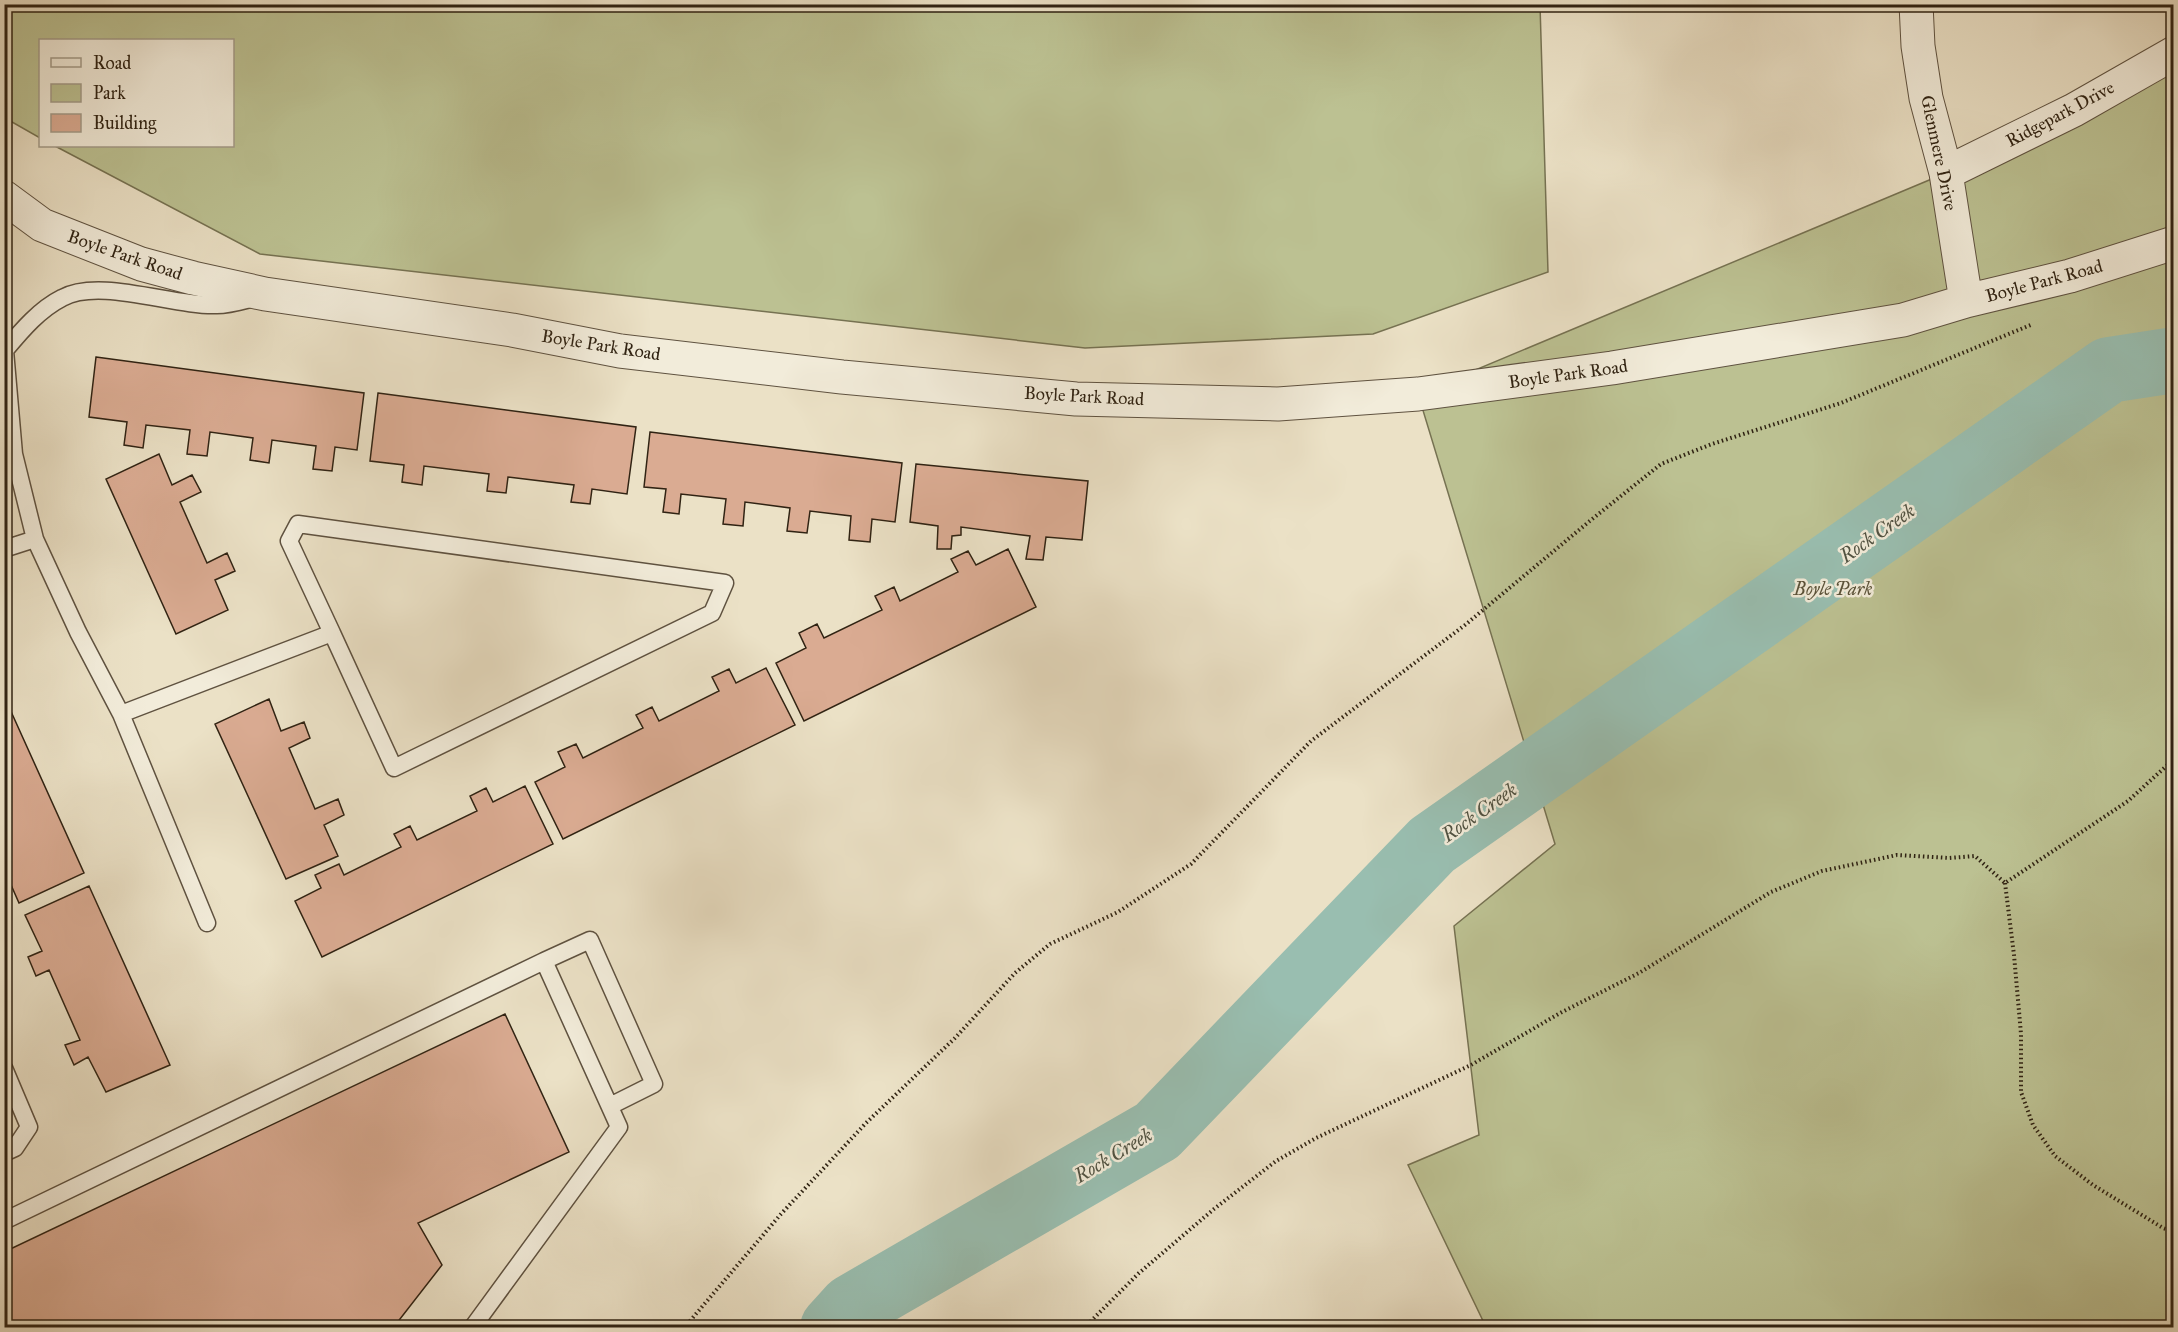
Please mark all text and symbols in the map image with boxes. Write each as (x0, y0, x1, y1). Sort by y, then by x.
legend (39, 39, 234, 147)
text: Road (93, 52, 131, 74)
street label: Ridgepark Drive (2002, 76, 2118, 153)
text: Park (93, 82, 126, 104)
street label: Glenmere Drive (1916, 93, 1962, 213)
text: Building (93, 112, 157, 135)
street label: Boyle Park Road (65, 225, 185, 285)
street label: Boyle Park Road (1983, 255, 2105, 307)
street label: Boyle Park Road (540, 325, 662, 365)
street label: Boyle Park Road (1507, 355, 1629, 393)
street label: Boyle Park Road (1023, 382, 1145, 410)
water label: Rock Creek (1834, 498, 1920, 568)
park label: Boyle Park (1793, 578, 1872, 600)
water label: Rock Creek (1436, 777, 1522, 847)
water label: Rock Creek (1069, 1122, 1157, 1188)

